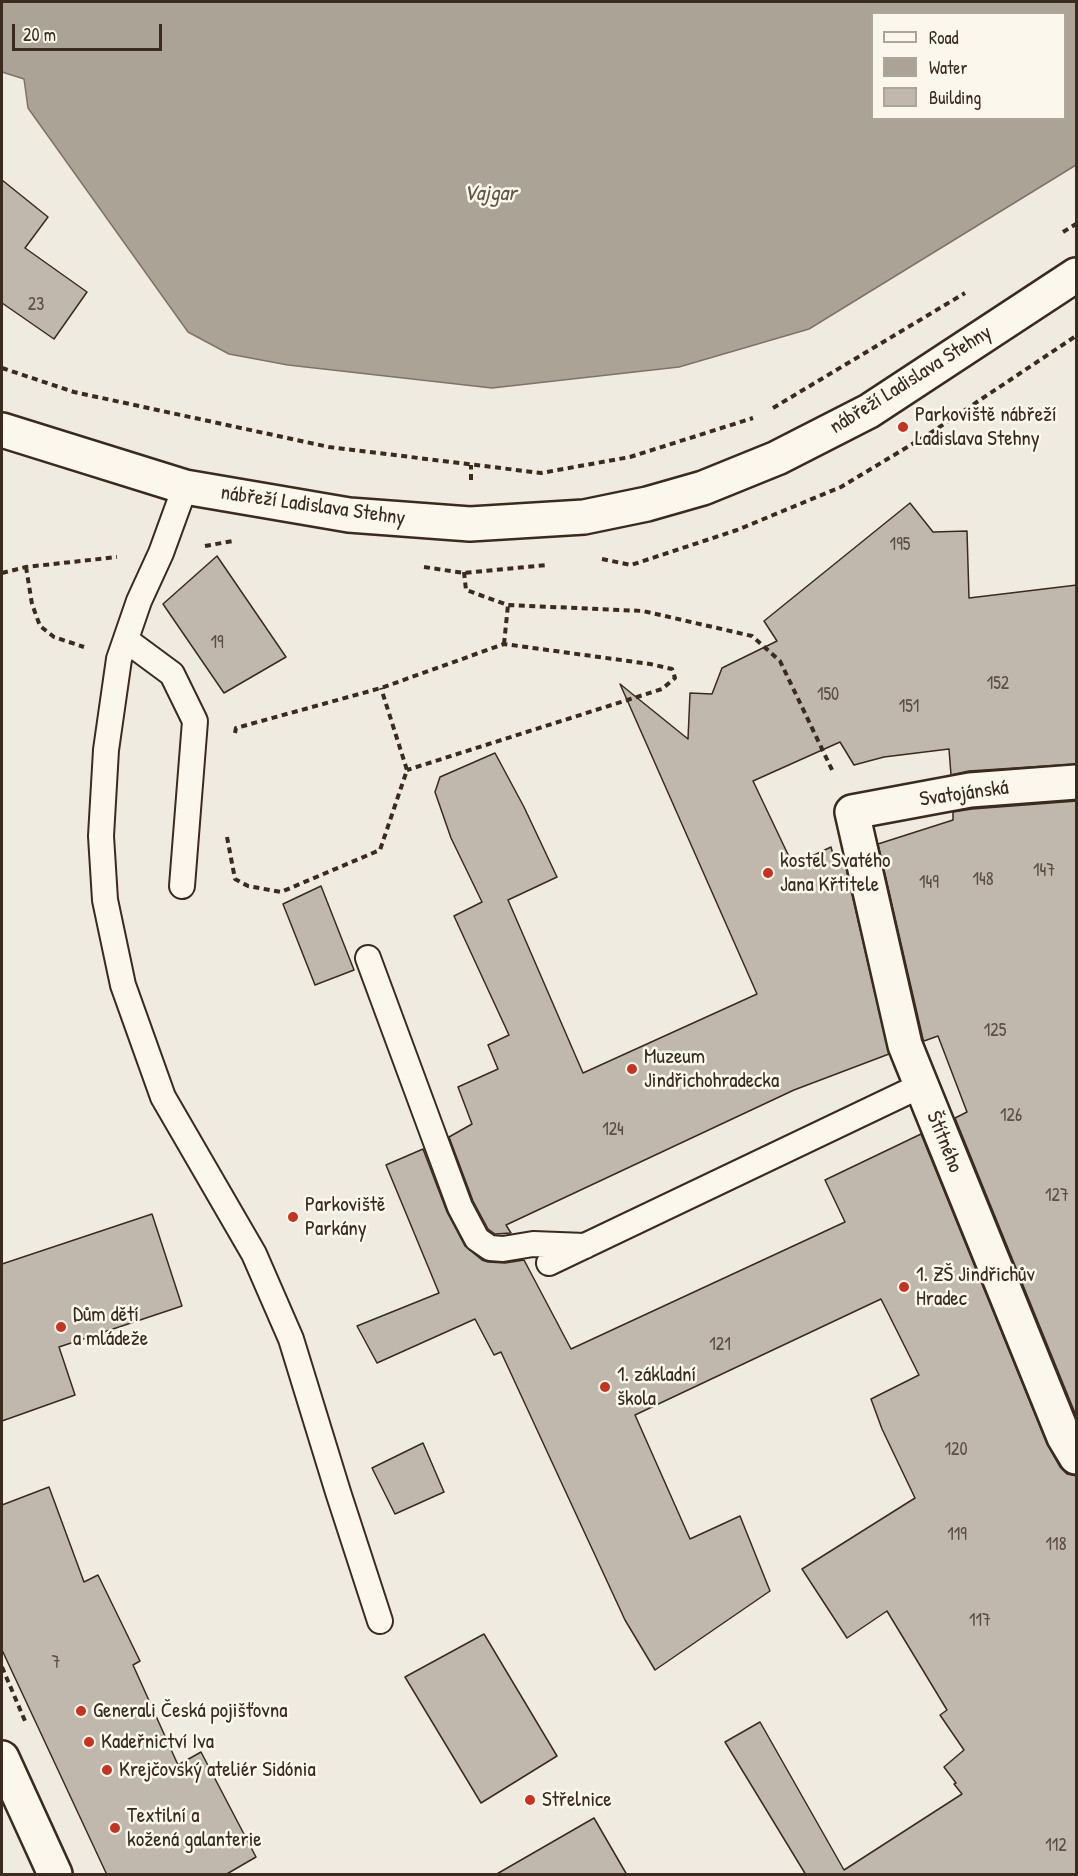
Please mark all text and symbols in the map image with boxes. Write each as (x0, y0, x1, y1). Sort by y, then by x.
scale bar (15, 12, 165, 50)
legend (871, 12, 1066, 120)
text: 20 m (23, 22, 56, 47)
text: Road (929, 25, 959, 50)
text: Water (929, 55, 967, 80)
text: Building (929, 85, 981, 110)
water label: Vajgar (463, 181, 517, 207)
house number: 23 (28, 294, 44, 316)
street label: nábřeží Ladislava Stehny (825, 320, 997, 440)
place label: Parkoviště nábřeží Ladislava Stehny (915, 402, 1057, 452)
marker: Parkoviště nábřeží Ladislava Stehny (896, 420, 910, 434)
street label: nábřeží Ladislava Stehny (219, 481, 407, 531)
house number: 195 (890, 534, 910, 556)
house number: 19 (210, 632, 224, 654)
house number: 152 (987, 673, 1009, 695)
house number: 150 (817, 684, 839, 706)
house number: 151 (899, 696, 919, 718)
street label: Svatojánská (918, 775, 1010, 813)
place label: kostel Svatého Jana Křtitele (780, 848, 890, 898)
house number: 147 (1033, 860, 1055, 882)
marker: kostel Svatého Jana Křtitele (761, 866, 775, 880)
house number: 148 (972, 869, 994, 891)
house number: 149 (919, 872, 939, 894)
house number: 125 (984, 1020, 1006, 1042)
place label: Muzeum Jindřichohradecka (644, 1044, 779, 1094)
marker: Muzeum Jindřichohradecka (625, 1062, 639, 1076)
house number: 126 (1000, 1105, 1022, 1127)
street label: Štítného (920, 1108, 968, 1176)
house number: 124 (602, 1119, 624, 1141)
house number: 127 (1045, 1185, 1069, 1207)
place label: Parkoviště Parkány (305, 1192, 385, 1242)
marker: Parkoviště Parkány (286, 1210, 300, 1224)
place label: 1. ZŠ Jindřichův Hradec (916, 1262, 1035, 1312)
marker: 1. ZŠ Jindřichův Hradec (897, 1280, 911, 1294)
place label: Dům dětí a mládeže (73, 1302, 148, 1352)
marker: Dům dětí a mládeže (54, 1320, 68, 1334)
house number: 121 (709, 1334, 731, 1356)
place label: 1. základní škola (617, 1362, 696, 1412)
marker: 1. základní škola (598, 1380, 612, 1394)
house number: 120 (944, 1439, 968, 1461)
house number: 119 (947, 1524, 967, 1546)
house number: 118 (1046, 1534, 1066, 1556)
house number: 117 (969, 1610, 991, 1632)
house number: 7 (52, 1652, 60, 1674)
place label: Generali Česká pojišťovna (93, 1698, 287, 1724)
marker: Generali Česká pojišťovna (74, 1704, 88, 1718)
place label: Kadeřnictví Iva (101, 1729, 214, 1755)
marker: Kadeřnictví Iva (82, 1735, 96, 1749)
place label: Krejčovský ateliér Sidónia (119, 1757, 316, 1783)
marker: Krejčovský ateliér Sidónia (100, 1763, 114, 1777)
place label: Střelnice (542, 1787, 612, 1813)
marker: Střelnice (523, 1793, 537, 1807)
place label: Textilní a kožená galanterie (127, 1803, 262, 1853)
marker: Textilní a kožená galanterie (108, 1821, 122, 1835)
house number: 112 (1045, 1835, 1067, 1857)

